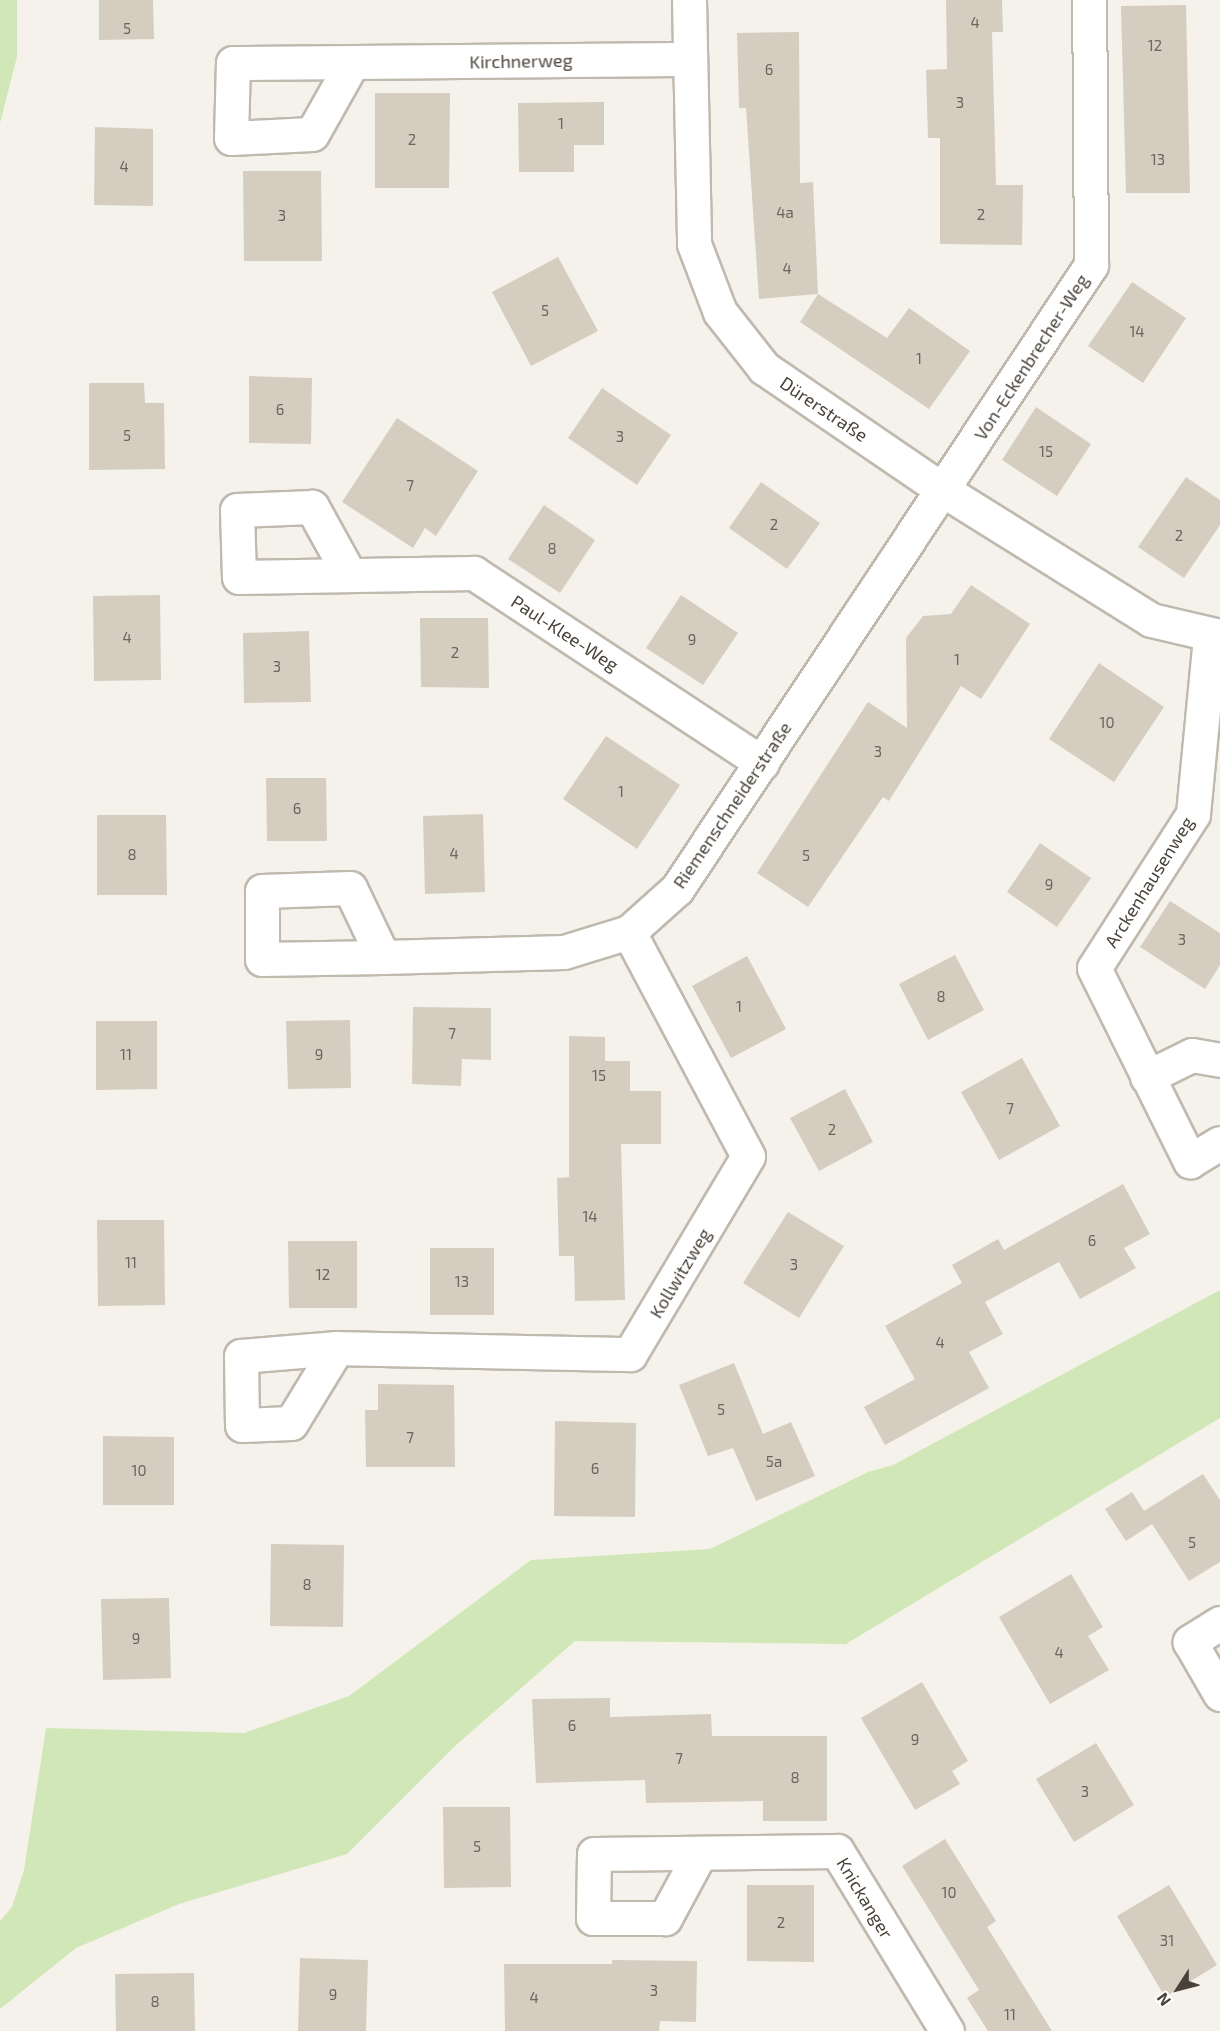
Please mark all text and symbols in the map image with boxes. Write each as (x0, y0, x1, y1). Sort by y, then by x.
house number: 4 (970, 14, 980, 32)
house number: 5 (123, 20, 131, 38)
house number: 12 (1148, 37, 1162, 55)
street label: Kirchnerweg (469, 49, 573, 73)
house number: 6 (765, 61, 773, 79)
house number: 3 (956, 94, 964, 112)
house number: 1 (558, 115, 564, 133)
house number: 2 (408, 131, 416, 149)
house number: 13 (1151, 151, 1165, 169)
house number: 4 (119, 158, 129, 176)
house number: 4a (776, 204, 794, 222)
house number: 2 (977, 206, 985, 224)
house number: 3 (278, 207, 286, 225)
house number: 4 (782, 260, 792, 278)
street label: Von-Eckenbrecher-Weg (969, 270, 1093, 444)
house number: 5 (541, 302, 549, 320)
house number: 14 (1129, 323, 1145, 341)
house number: 1 (916, 350, 922, 368)
street label: Dürerstraße (776, 372, 872, 446)
house number: 6 (276, 401, 284, 419)
house number: 5 (123, 427, 131, 445)
house number: 3 (616, 428, 624, 446)
house number: 15 (1039, 443, 1053, 461)
house number: 7 (406, 477, 414, 495)
house number: 2 (770, 516, 778, 534)
house number: 2 (1175, 527, 1183, 545)
house number: 8 (547, 540, 557, 558)
street label: Paul-Klee-Weg (507, 590, 623, 676)
house number: 4 (122, 629, 132, 647)
house number: 9 (688, 631, 696, 649)
house number: 2 (451, 644, 459, 662)
house number: 1 (954, 651, 960, 669)
house number: 3 (273, 658, 281, 676)
house number: 10 (1099, 714, 1115, 732)
street label: Riemenschneiderstraße (668, 718, 796, 892)
house number: 3 (874, 743, 882, 761)
house number: 1 (618, 783, 624, 801)
house number: 6 (293, 800, 301, 818)
street label: Arckenhausenweg (1100, 813, 1198, 951)
house number: 4 (449, 845, 459, 863)
house number: 8 (127, 846, 137, 864)
house number: 5 (802, 847, 810, 865)
house number: 9 (1045, 876, 1053, 894)
house number: 3 (1178, 931, 1186, 949)
house number: 8 (936, 988, 946, 1006)
house number: 1 (736, 998, 742, 1016)
house number: 7 (448, 1025, 456, 1043)
house number: 11 (120, 1046, 132, 1064)
house number: 9 (315, 1046, 323, 1064)
house number: 15 (592, 1067, 606, 1085)
house number: 7 (1006, 1100, 1014, 1118)
house number: 2 (828, 1121, 836, 1139)
house number: 14 (582, 1208, 598, 1226)
street label: Kollwitzweg (645, 1224, 715, 1322)
house number: 6 (1088, 1232, 1096, 1250)
house number: 11 (125, 1254, 137, 1272)
house number: 3 (790, 1256, 798, 1274)
house number: 12 (316, 1266, 330, 1284)
house number: 13 (455, 1273, 469, 1291)
house number: 4 (935, 1334, 945, 1352)
house number: 5 (717, 1401, 725, 1419)
house number: 7 (406, 1429, 414, 1447)
house number: 5a (766, 1453, 782, 1471)
house number: 6 (591, 1460, 599, 1478)
house number: 10 (131, 1462, 147, 1480)
house number: 5 (1188, 1534, 1196, 1552)
house number: 8 (302, 1576, 312, 1594)
house number: 9 (132, 1630, 140, 1648)
house number: 4 (1054, 1644, 1064, 1662)
house number: 6 (568, 1717, 576, 1735)
house number: 9 (911, 1731, 919, 1749)
house number: 7 (675, 1750, 683, 1768)
house number: 8 (790, 1769, 800, 1787)
house number: 3 (1081, 1783, 1089, 1801)
house number: 5 (473, 1838, 481, 1856)
street label: Knickanger (832, 1854, 898, 1942)
house number: 10 (941, 1884, 957, 1902)
house number: 2 (777, 1914, 785, 1932)
house number: 31 (1160, 1932, 1174, 1950)
north arrow (1148, 1959, 1208, 2019)
house number: 3 (650, 1982, 658, 2000)
house number: 9 (329, 1986, 337, 2004)
house number: 4 (529, 1989, 539, 2007)
text: N (1152, 1990, 1174, 2010)
house number: 8 (150, 1993, 160, 2011)
house number: 11 (1004, 2006, 1016, 2024)

